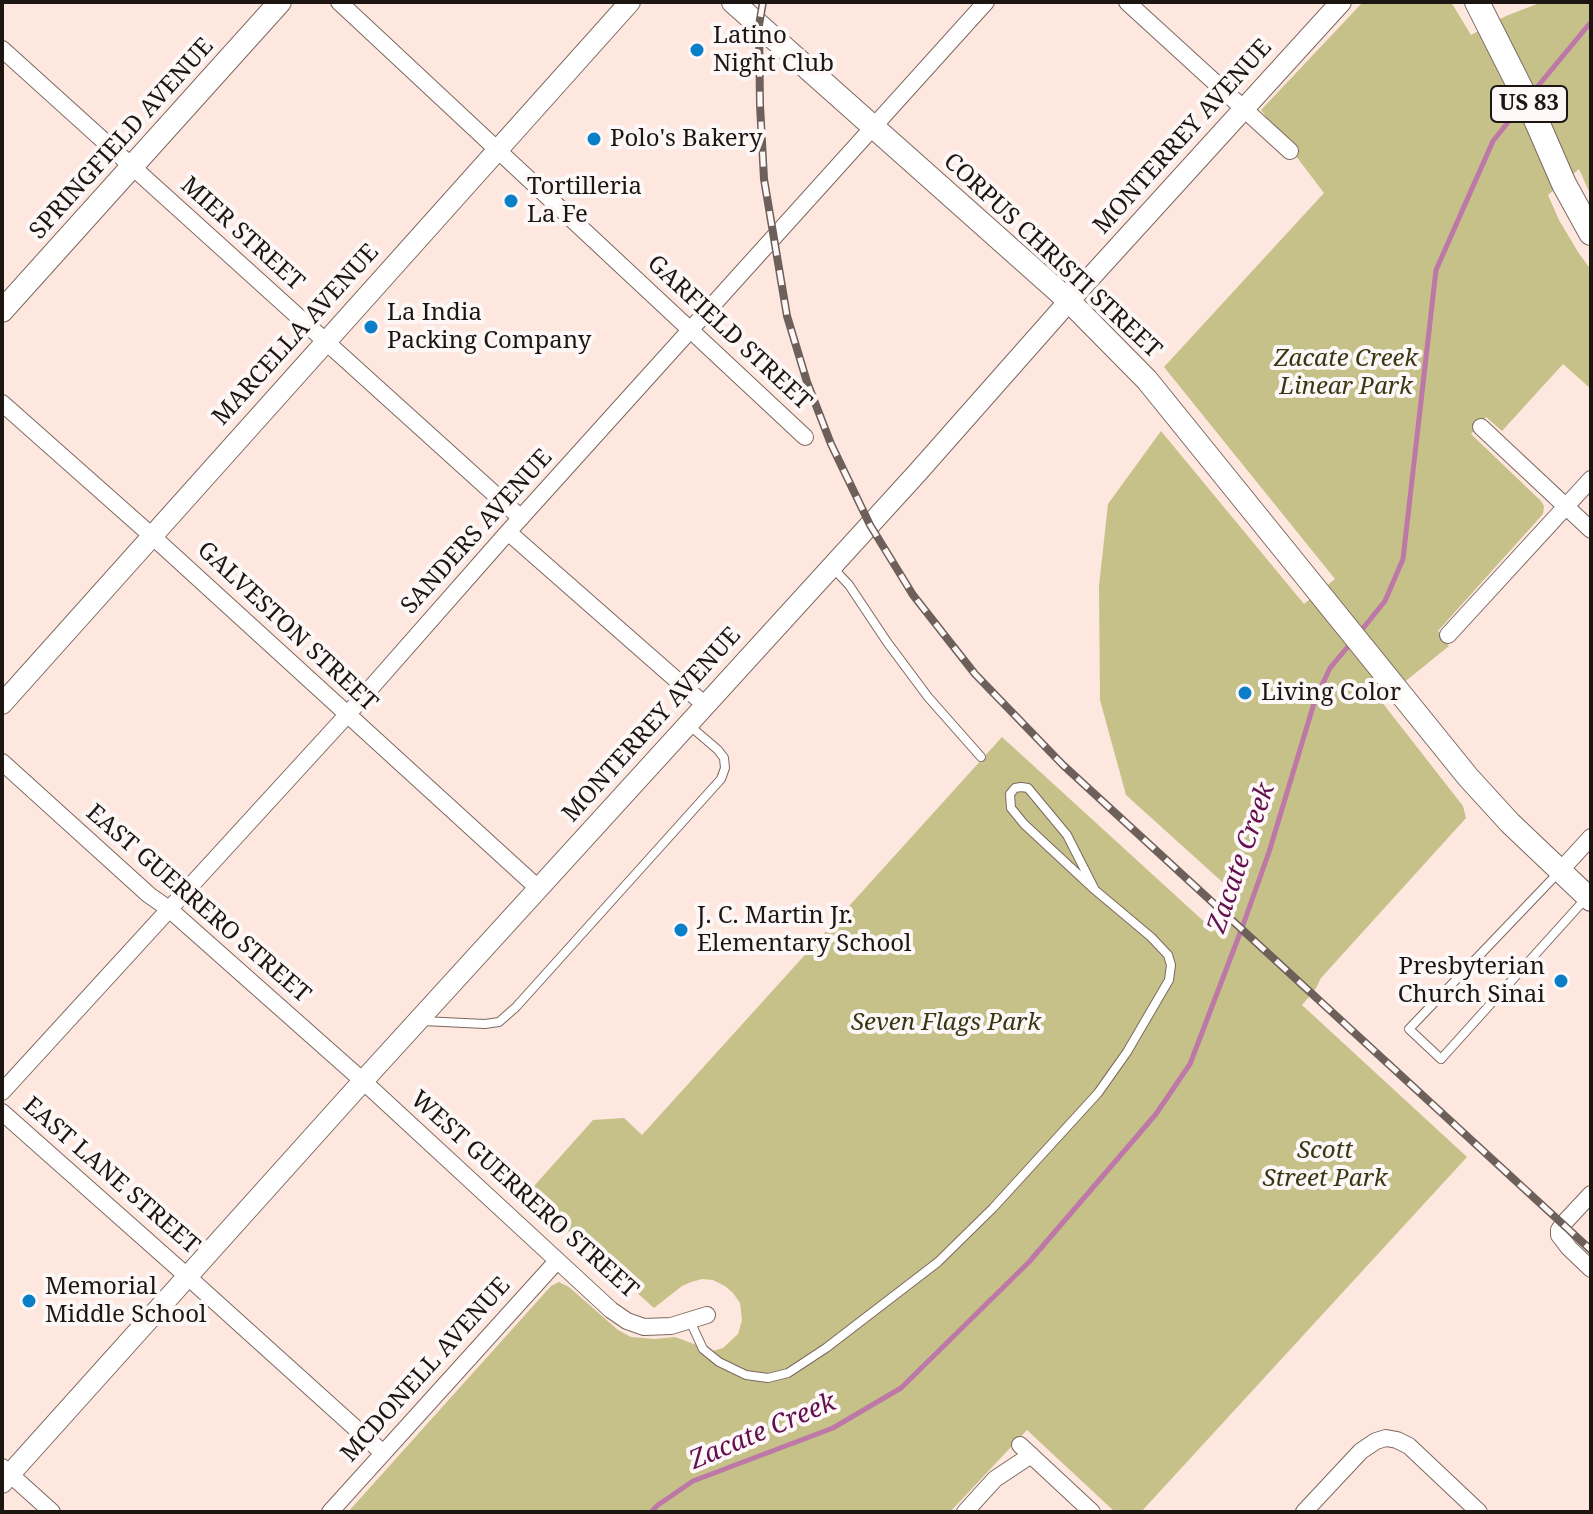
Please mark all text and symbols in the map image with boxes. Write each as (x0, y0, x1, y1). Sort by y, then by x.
place label: Latino Night Club (713, 22, 834, 78)
street label: SPRINGFIELD AVENUE (24, 32, 220, 246)
street label: MONTERREY AVENUE (1088, 34, 1278, 240)
marker: Latino Night Club (688, 41, 706, 59)
road number: US 83 (1491, 86, 1567, 122)
place label: Polo's Bakery (610, 125, 762, 153)
marker: Polo's Bakery (585, 130, 603, 148)
street label: CORPUS CHRISTI STREET (937, 147, 1167, 365)
street label: MIER STREET (174, 171, 310, 297)
place label: Tortilleria La Fe (527, 173, 642, 229)
marker: Tortilleria La Fe (502, 192, 520, 210)
street label: MARCELLA AVENUE (207, 238, 385, 432)
street label: GARFIELD STREET (641, 249, 817, 417)
place label: La India Packing Company (387, 299, 591, 355)
marker: La India Packing Company (362, 318, 380, 336)
park label: Zacate Creek Linear Park (1274, 345, 1418, 401)
street label: SANDERS AVENUE (395, 444, 559, 620)
street label: GALVESTON STREET (191, 536, 383, 718)
street label: MONTERREY AVENUE (557, 622, 747, 828)
place label: Living Color (1261, 679, 1401, 707)
marker: Living Color (1236, 684, 1254, 702)
water label: Zacate Creek (1202, 779, 1282, 937)
street label: EAST GUERRERO STREET (80, 799, 316, 1009)
place label: J. C. Martin Jr. Elementary School (697, 902, 912, 958)
marker: J. C. Martin Jr. Elementary School (672, 921, 690, 939)
place label: Presbyterian Church Sinai (1398, 953, 1545, 1009)
marker: Presbyterian Church Sinai (1552, 972, 1570, 990)
park label: Seven Flags Park (851, 1009, 1041, 1037)
street label: WEST GUERRERO STREET (404, 1085, 644, 1305)
street label: EAST LANE STREET (17, 1092, 205, 1260)
park label: Scott Street Park (1262, 1137, 1388, 1193)
street label: MCDONELL AVENUE (335, 1272, 517, 1468)
place label: Memorial Middle School (45, 1273, 206, 1329)
marker: Memorial Middle School (20, 1292, 38, 1310)
water label: Zacate Creek (685, 1387, 841, 1477)

